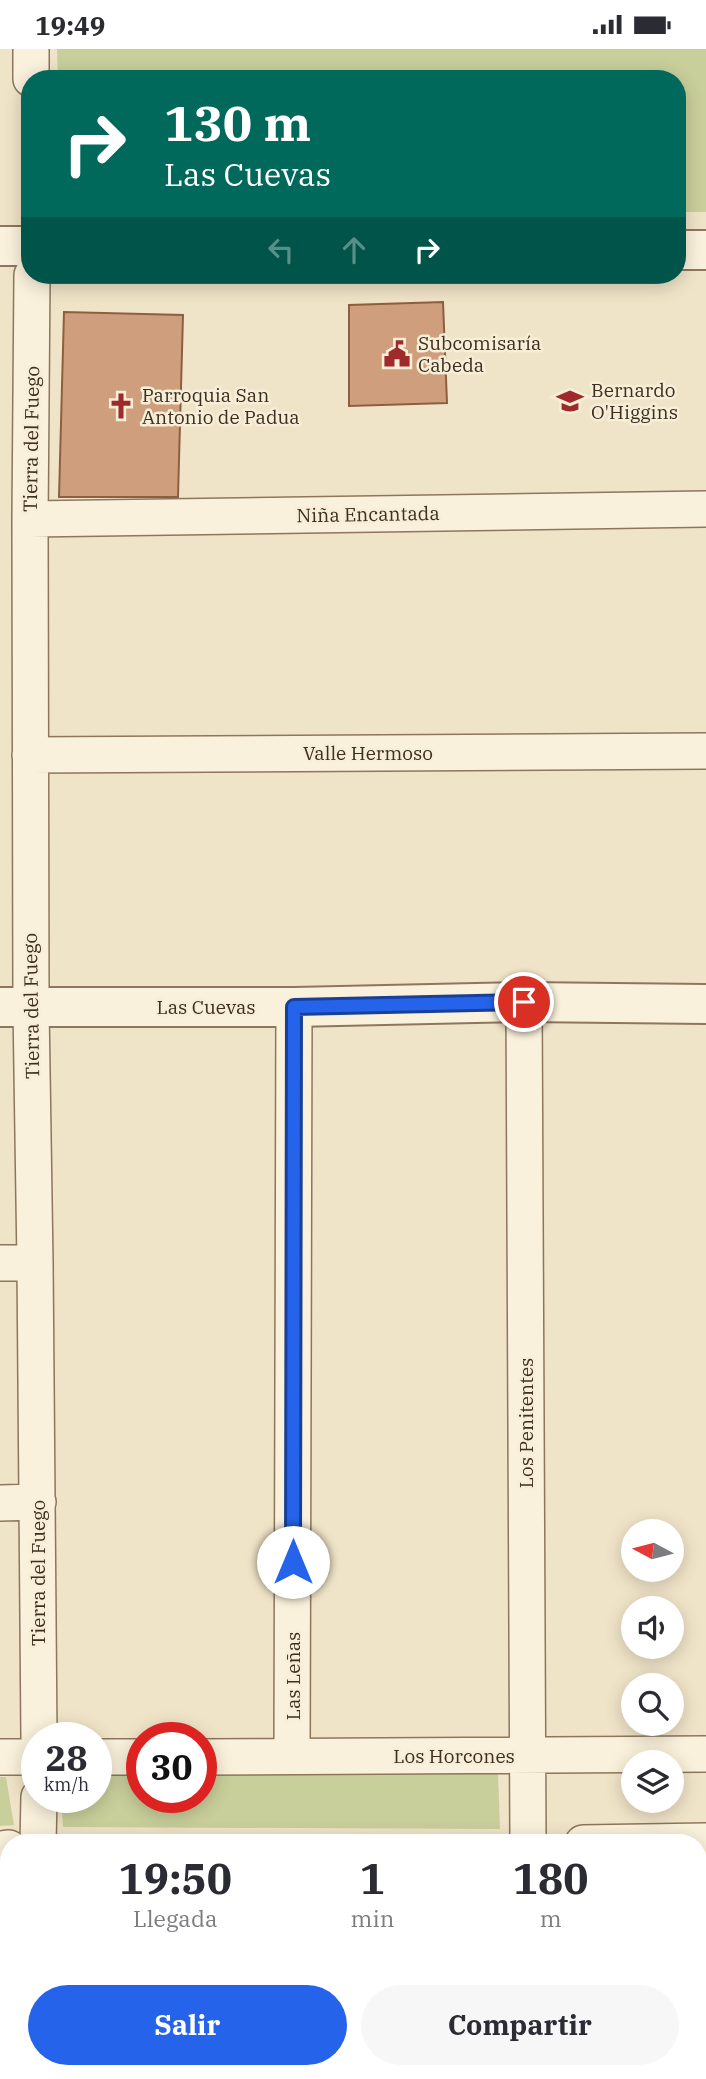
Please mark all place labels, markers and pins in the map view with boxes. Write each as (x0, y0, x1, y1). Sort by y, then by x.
place label: Subcomisaría Cabeda (418, 331, 541, 377)
public building icon: Subcomisaría Cabeda (382, 339, 412, 369)
place label: Bernardo O'Higgins (591, 378, 678, 424)
place label: Parroquia San Antonio de Padua (142, 383, 300, 429)
school or university icon: Bernardo O'Higgins (555, 386, 585, 416)
church icon: Parroquia San Antonio de Padua (106, 391, 136, 421)
pin (494, 972, 554, 1032)

